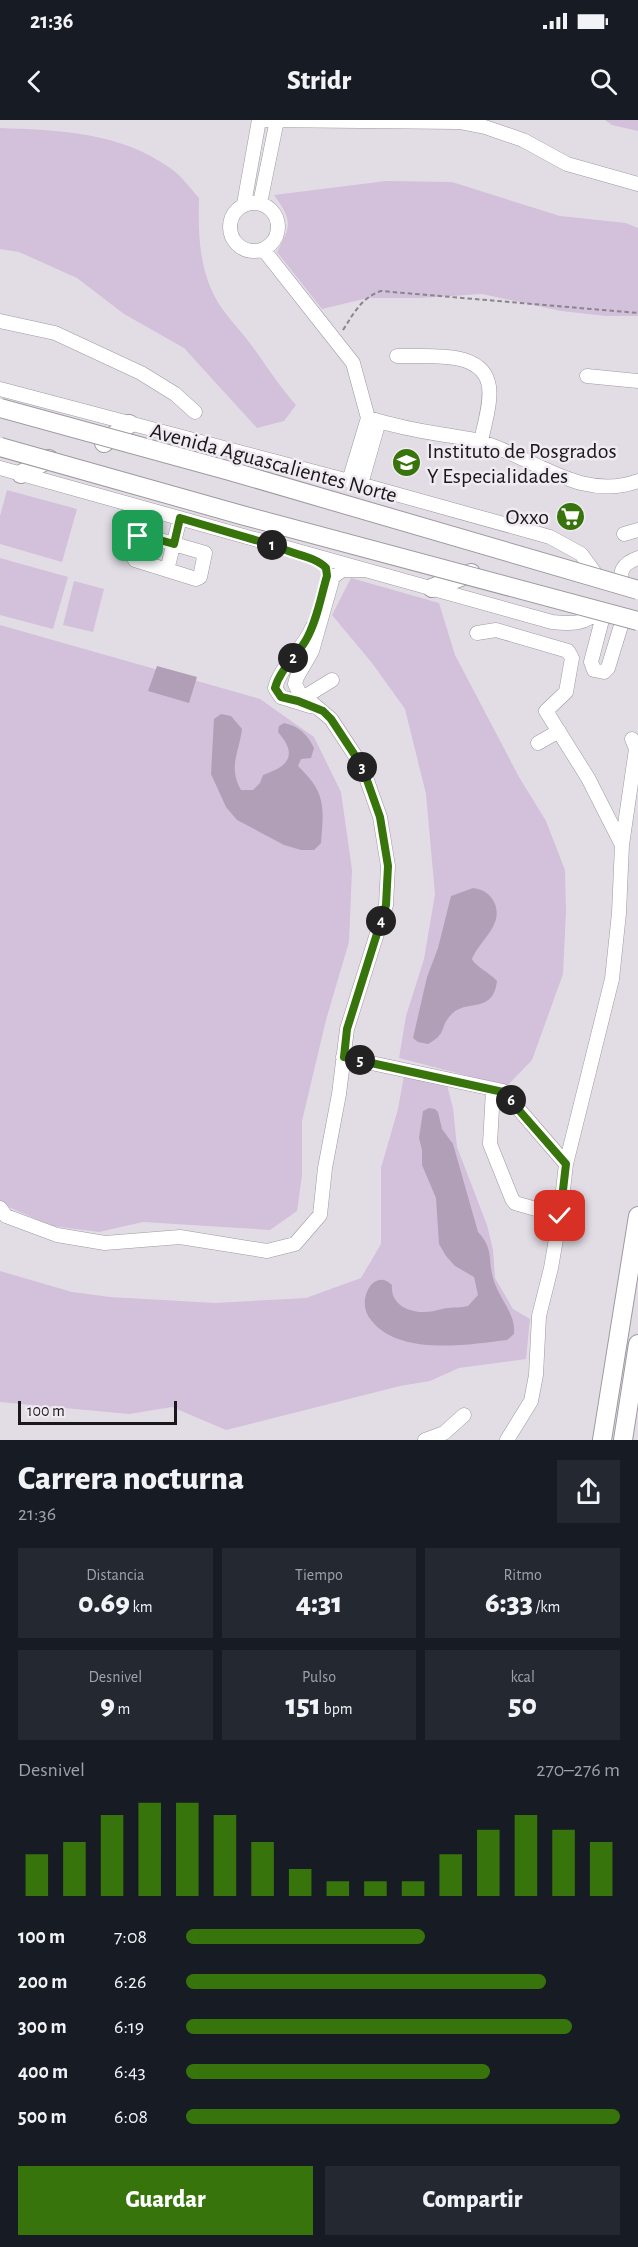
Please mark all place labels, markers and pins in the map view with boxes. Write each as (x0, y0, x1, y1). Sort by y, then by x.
place label: Instituto de Posgrados Y Especialidades (427, 440, 617, 487)
school or university icon: Instituto de Posgrados Y Especialidades (390, 447, 422, 479)
supermarket icon: Oxxo (554, 500, 586, 532)
place label: Oxxo (505, 506, 549, 528)
pin (112, 510, 163, 561)
pin: 1 (257, 530, 287, 560)
pin: 2 (278, 643, 308, 673)
pin: 3 (347, 752, 377, 782)
pin: 4 (366, 906, 396, 936)
pin: 5 (345, 1045, 375, 1075)
pin: 6 (496, 1085, 526, 1115)
pin (534, 1190, 585, 1241)

